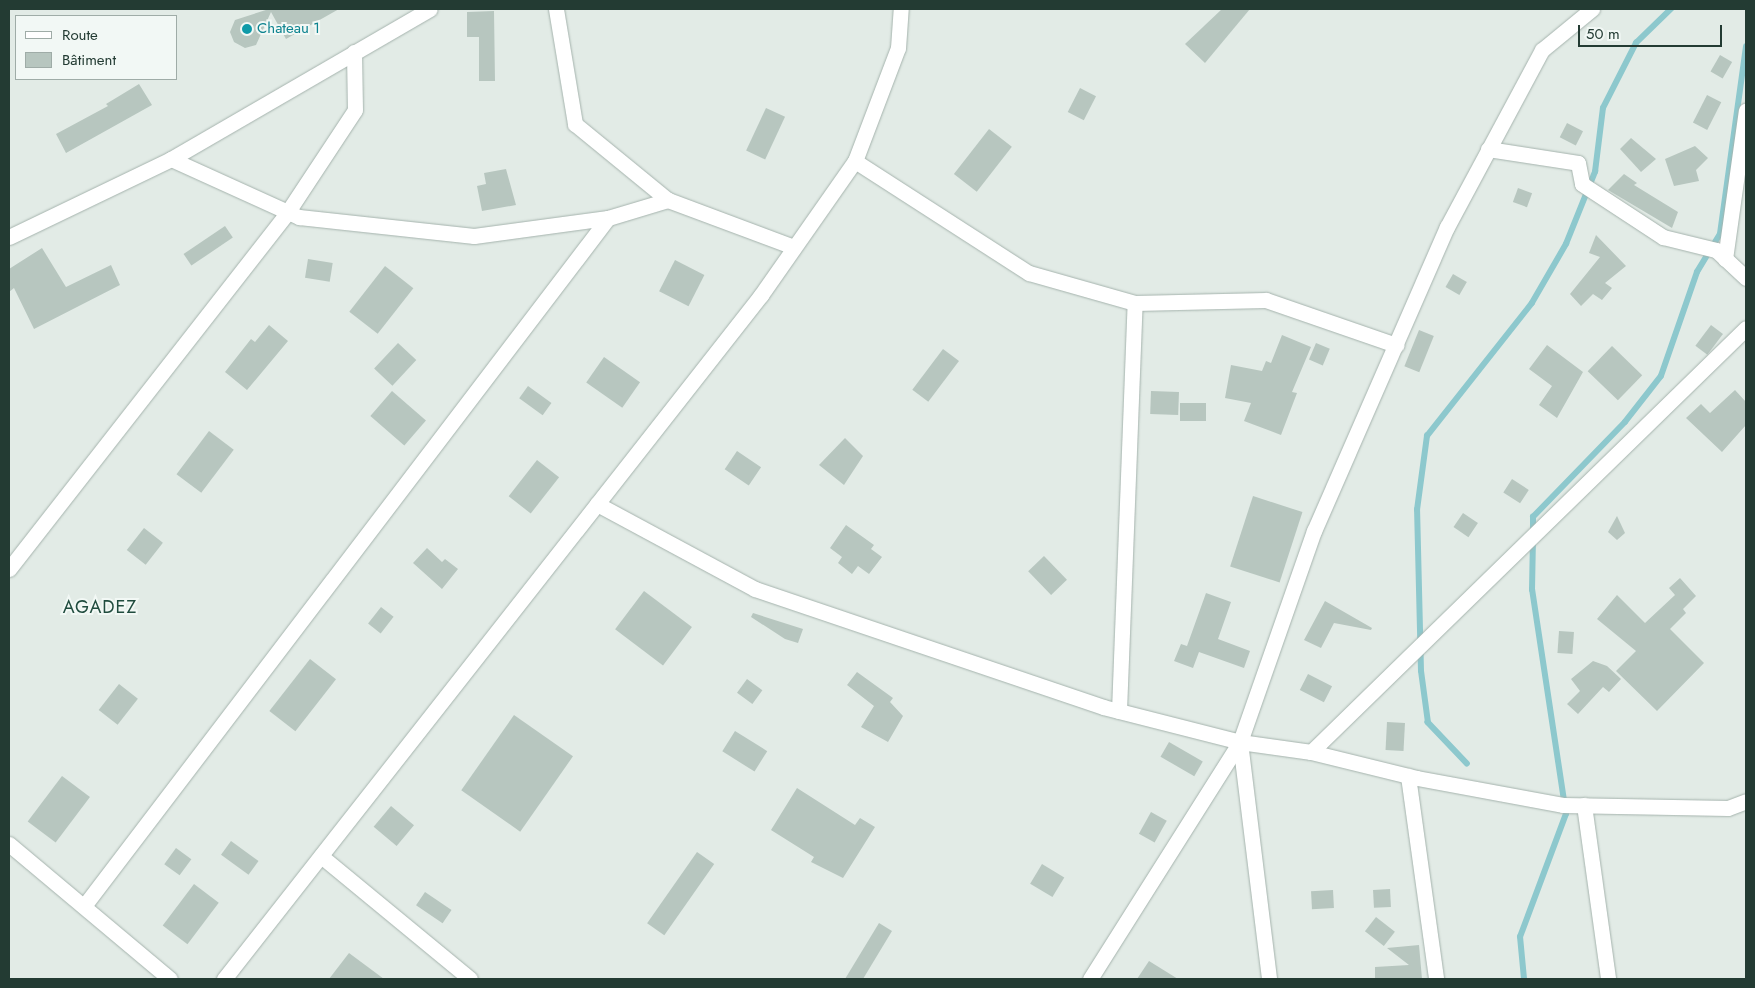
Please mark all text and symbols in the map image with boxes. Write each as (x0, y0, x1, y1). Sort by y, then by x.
legend (15, 15, 178, 80)
scale bar (1580, 15, 1724, 47)
place label: Chateau 1 (257, 20, 320, 38)
marker: Chateau 1 (241, 23, 253, 35)
text: 50 m (1586, 23, 1620, 45)
text: Route (62, 24, 98, 46)
text: Bâtiment (62, 49, 116, 71)
district label: AGADEZ (62, 596, 138, 618)

